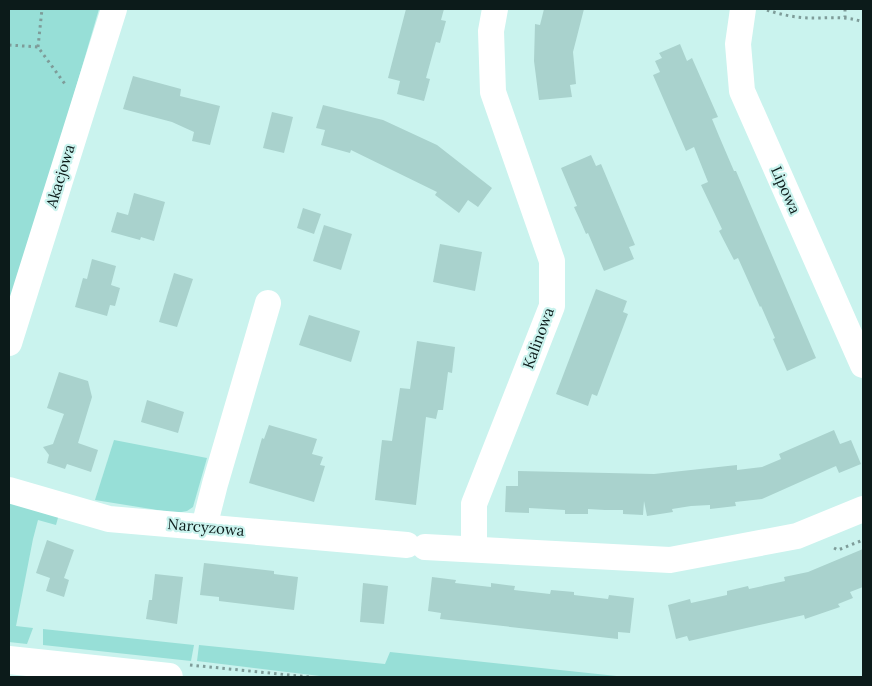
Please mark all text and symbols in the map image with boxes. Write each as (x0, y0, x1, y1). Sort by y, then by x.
street label: Akacjowa (41, 142, 79, 211)
street label: Lipowa (767, 163, 805, 217)
street label: Kalinowa (518, 305, 558, 371)
street label: Narcyzowa (167, 514, 245, 540)

